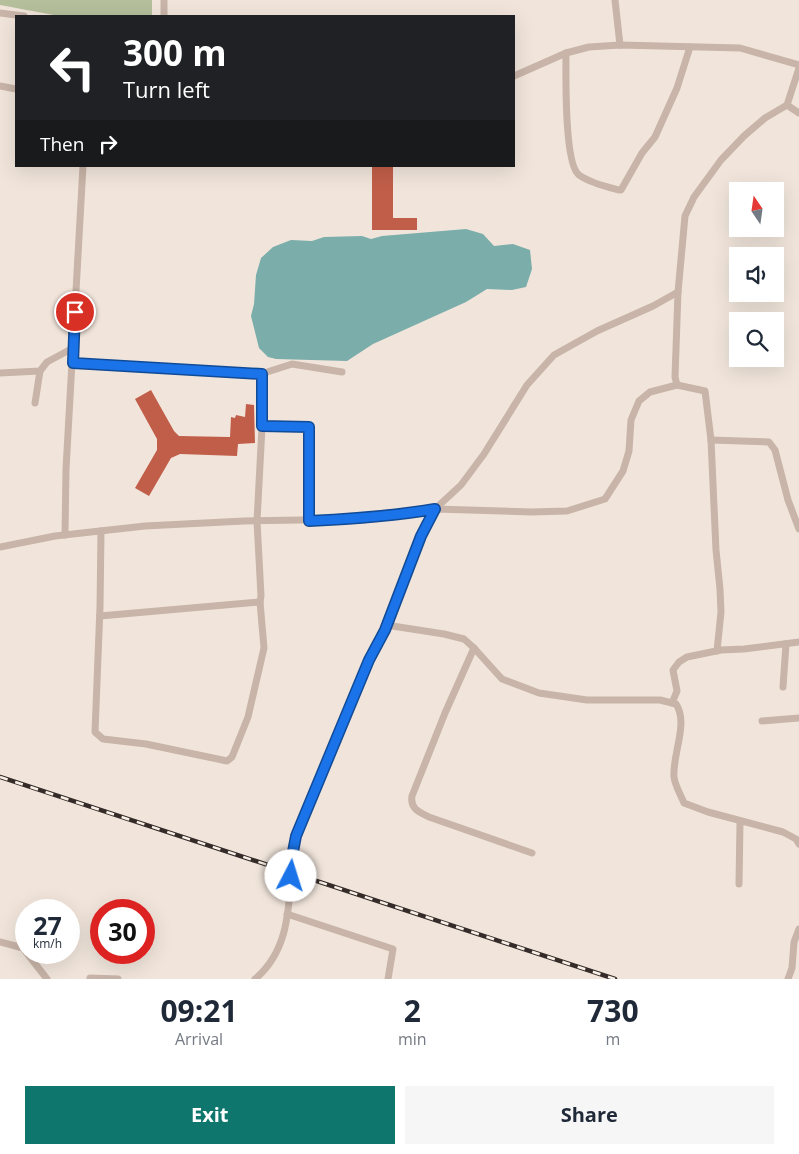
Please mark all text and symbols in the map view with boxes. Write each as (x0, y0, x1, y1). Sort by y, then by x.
text: 300 m (123, 29, 227, 76)
icon: left (40, 35, 105, 100)
text: Turn left (123, 74, 210, 104)
icon: right (94, 130, 122, 158)
text: Then (40, 131, 84, 157)
north arrow (729, 182, 784, 238)
map controls (729, 182, 784, 367)
button: sound (729, 247, 784, 302)
pin (54, 291, 96, 333)
icon: arrive (61, 298, 89, 326)
button: search (729, 312, 784, 367)
position arrow (264, 849, 316, 901)
speed limit sign: 30 (90, 899, 155, 964)
text: 27 (33, 908, 62, 942)
text: km/h (33, 935, 62, 952)
text: 09:21 (160, 990, 238, 1031)
text: 2 (404, 990, 421, 1031)
text: 730 (587, 990, 639, 1031)
text: Arrival (175, 1028, 223, 1050)
text: min (398, 1028, 427, 1050)
text: m (605, 1028, 620, 1050)
button: Exit (25, 1086, 395, 1144)
button: Share (405, 1086, 774, 1144)

